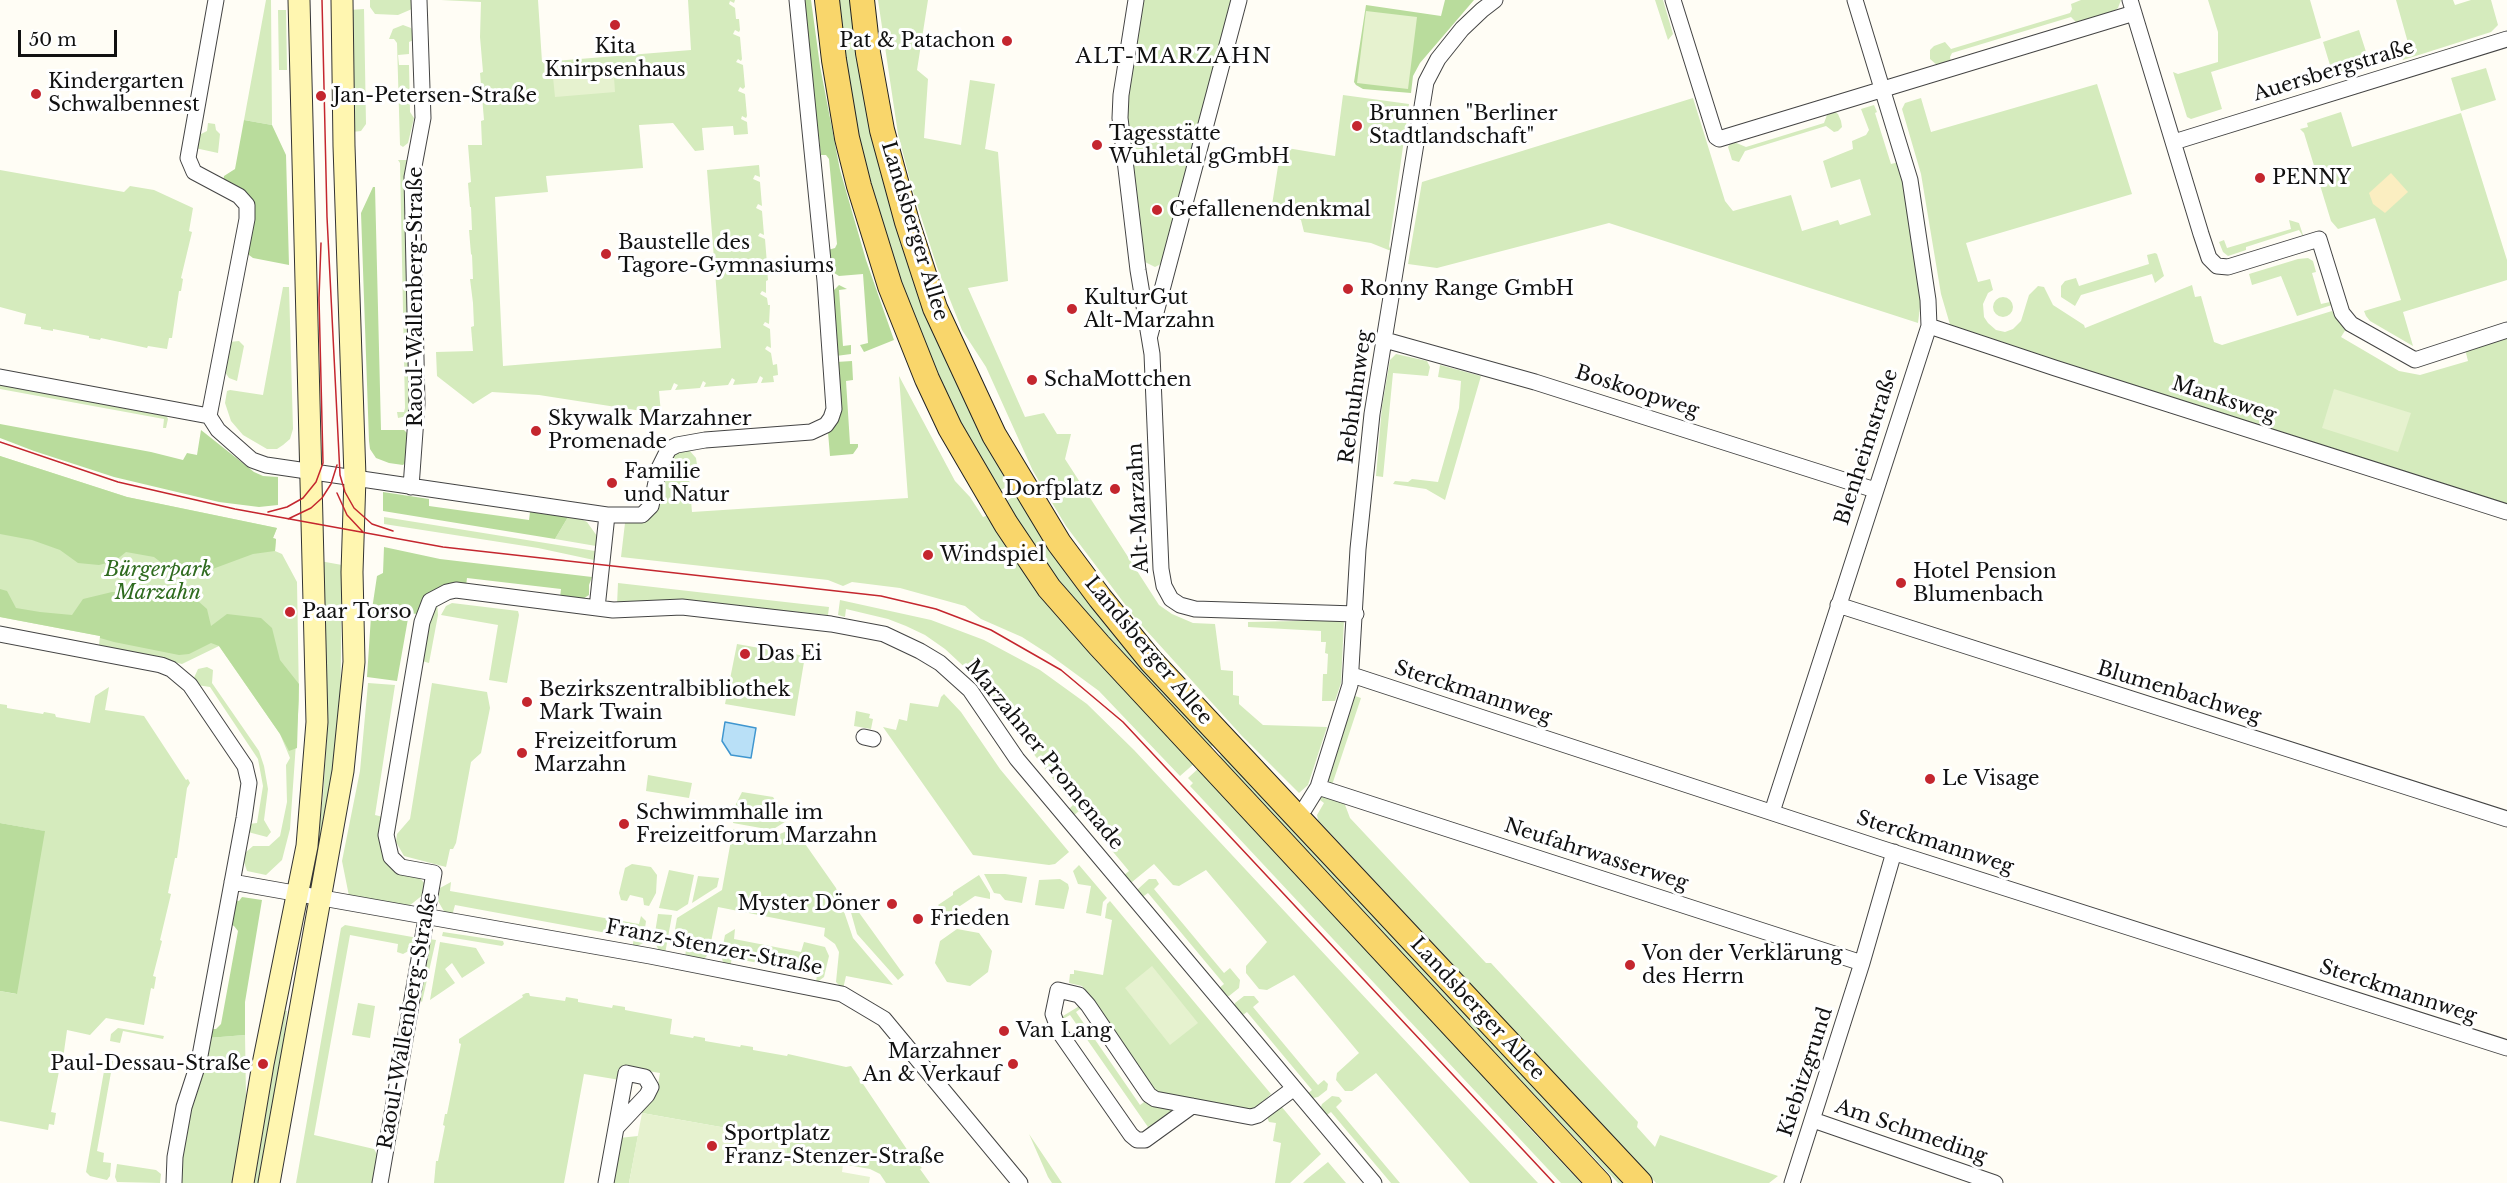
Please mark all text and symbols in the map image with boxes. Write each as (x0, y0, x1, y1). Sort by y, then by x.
scale bar (21, 18, 120, 56)
marker: Kita Knirpsenhaus (608, 18, 622, 32)
text: 50 m (29, 29, 77, 51)
place label: Pat & Patachon (839, 29, 995, 53)
marker: Pat & Patachon (1000, 34, 1014, 48)
place label: Kita Knirpsenhaus (545, 35, 685, 82)
street label: Auersbergstraße (2251, 35, 2417, 107)
district label: ALT-MARZAHN (1076, 44, 1272, 70)
place label: Kindergarten Schwalbennest (48, 70, 200, 117)
place label: Jan-Petersen-Straße (333, 84, 537, 108)
marker: Kindergarten Schwalbennest (29, 87, 43, 101)
marker: Jan-Petersen-Straße (314, 89, 328, 103)
place label: Brunnen "Berliner Stadtlandschaft" (1369, 102, 1558, 149)
marker: Brunnen "Berliner Stadtlandschaft" (1350, 119, 1364, 133)
place label: Tagesstätte Wuhletal gGmbH (1109, 122, 1290, 169)
marker: Tagesstätte Wuhletal gGmbH (1090, 138, 1104, 152)
street label: Landsberger Allee (875, 139, 953, 323)
place label: PENNY (2272, 166, 2351, 190)
street label: Raoul-Wallenberg-Straße (404, 167, 428, 427)
marker: PENNY (2253, 171, 2267, 185)
place label: Gefallenendenkmal (1169, 198, 1371, 222)
marker: Gefallenendenkmal (1150, 203, 1164, 217)
place label: Baustelle des Tagore-Gymnasiums (618, 231, 834, 278)
marker: Baustelle des Tagore-Gymnasiums (599, 247, 613, 261)
place label: Ronny Range GmbH (1360, 277, 1574, 301)
marker: Ronny Range GmbH (1341, 282, 1355, 296)
place label: KulturGut Alt-Marzahn (1084, 286, 1215, 333)
marker: KulturGut Alt-Marzahn (1065, 302, 1079, 316)
street label: Rebhuhnweg (1335, 329, 1377, 465)
street label: Boskoopweg (1572, 361, 1702, 423)
street label: Blenheimstraße (1830, 366, 1904, 528)
place label: SchaMottchen (1044, 368, 1192, 392)
street label: Manksweg (2169, 372, 2279, 428)
marker: SchaMottchen (1025, 373, 1039, 387)
place label: Skywalk Marzahner Promenade (548, 407, 752, 454)
marker: Skywalk Marzahner Promenade (529, 424, 543, 438)
street label: Alt-Marzahn (1124, 442, 1154, 574)
place label: Familie und Natur (624, 460, 729, 507)
marker: Familie und Natur (605, 476, 619, 490)
place label: Dorfplatz (1005, 477, 1103, 501)
marker: Dorfplatz (1108, 482, 1122, 496)
place label: Windspiel (940, 543, 1045, 567)
marker: Windspiel (921, 548, 935, 562)
park label: Bürgerpark Marzahn (105, 558, 211, 605)
place label: Hotel Pension Blumenbach (1913, 560, 2056, 607)
street label: Landsberger Allee (1079, 572, 1217, 730)
marker: Hotel Pension Blumenbach (1894, 576, 1908, 590)
place label: Paar Torso (302, 600, 412, 624)
marker: Paar Torso (283, 605, 297, 619)
place label: Das Ei (757, 642, 822, 666)
marker: Das Ei (738, 647, 752, 661)
street label: Marzahner Promenade (960, 655, 1128, 855)
street label: Sterckmannweg (1391, 656, 1555, 730)
street label: Blumenbachweg (2094, 657, 2264, 729)
place label: Bezirkszentralbibliothek Mark Twain (539, 678, 790, 725)
marker: Bezirkszentralbibliothek Mark Twain (520, 695, 534, 709)
place label: Freizeitforum Marzahn (534, 730, 677, 777)
marker: Freizeitforum Marzahn (515, 746, 529, 760)
place label: Le Visage (1942, 767, 2040, 791)
marker: Le Visage (1923, 772, 1937, 786)
place label: Schwimmhalle im Freizeitforum Marzahn (636, 801, 877, 848)
street label: Sterckmannweg (1853, 806, 2017, 880)
street label: Neufahrwasserweg (1501, 814, 1691, 896)
marker: Schwimmhalle im Freizeitforum Marzahn (617, 817, 631, 831)
street label: Raoul-Wallenberg-Straße (374, 891, 442, 1151)
place label: Myster Döner (737, 892, 880, 916)
marker: Myster Döner (885, 897, 899, 911)
place label: Frieden (930, 907, 1010, 931)
marker: Frieden (911, 912, 925, 926)
street label: Franz-Stenzer-Straße (604, 915, 824, 981)
street label: Landsberger Allee (1405, 933, 1549, 1085)
place label: Von der Verklärung des Herrn (1642, 942, 1842, 989)
street label: Sterckmannweg (2316, 955, 2480, 1029)
marker: Von der Verklärung des Herrn (1623, 958, 1637, 972)
street label: Kiebitzgrund (1774, 1004, 1838, 1140)
place label: Van Lang (1016, 1019, 1112, 1043)
marker: Van Lang (997, 1024, 1011, 1038)
place label: Marzahner An & Verkauf (863, 1040, 1001, 1087)
place label: Paul-Dessau-Straße (50, 1052, 251, 1076)
marker: Paul-Dessau-Straße (256, 1057, 270, 1071)
marker: Marzahner An & Verkauf (1006, 1057, 1020, 1071)
street label: Am Schmeding (1832, 1095, 1990, 1169)
place label: Sportplatz Franz-Stenzer-Straße (724, 1122, 944, 1169)
marker: Sportplatz Franz-Stenzer-Straße (705, 1139, 719, 1153)

